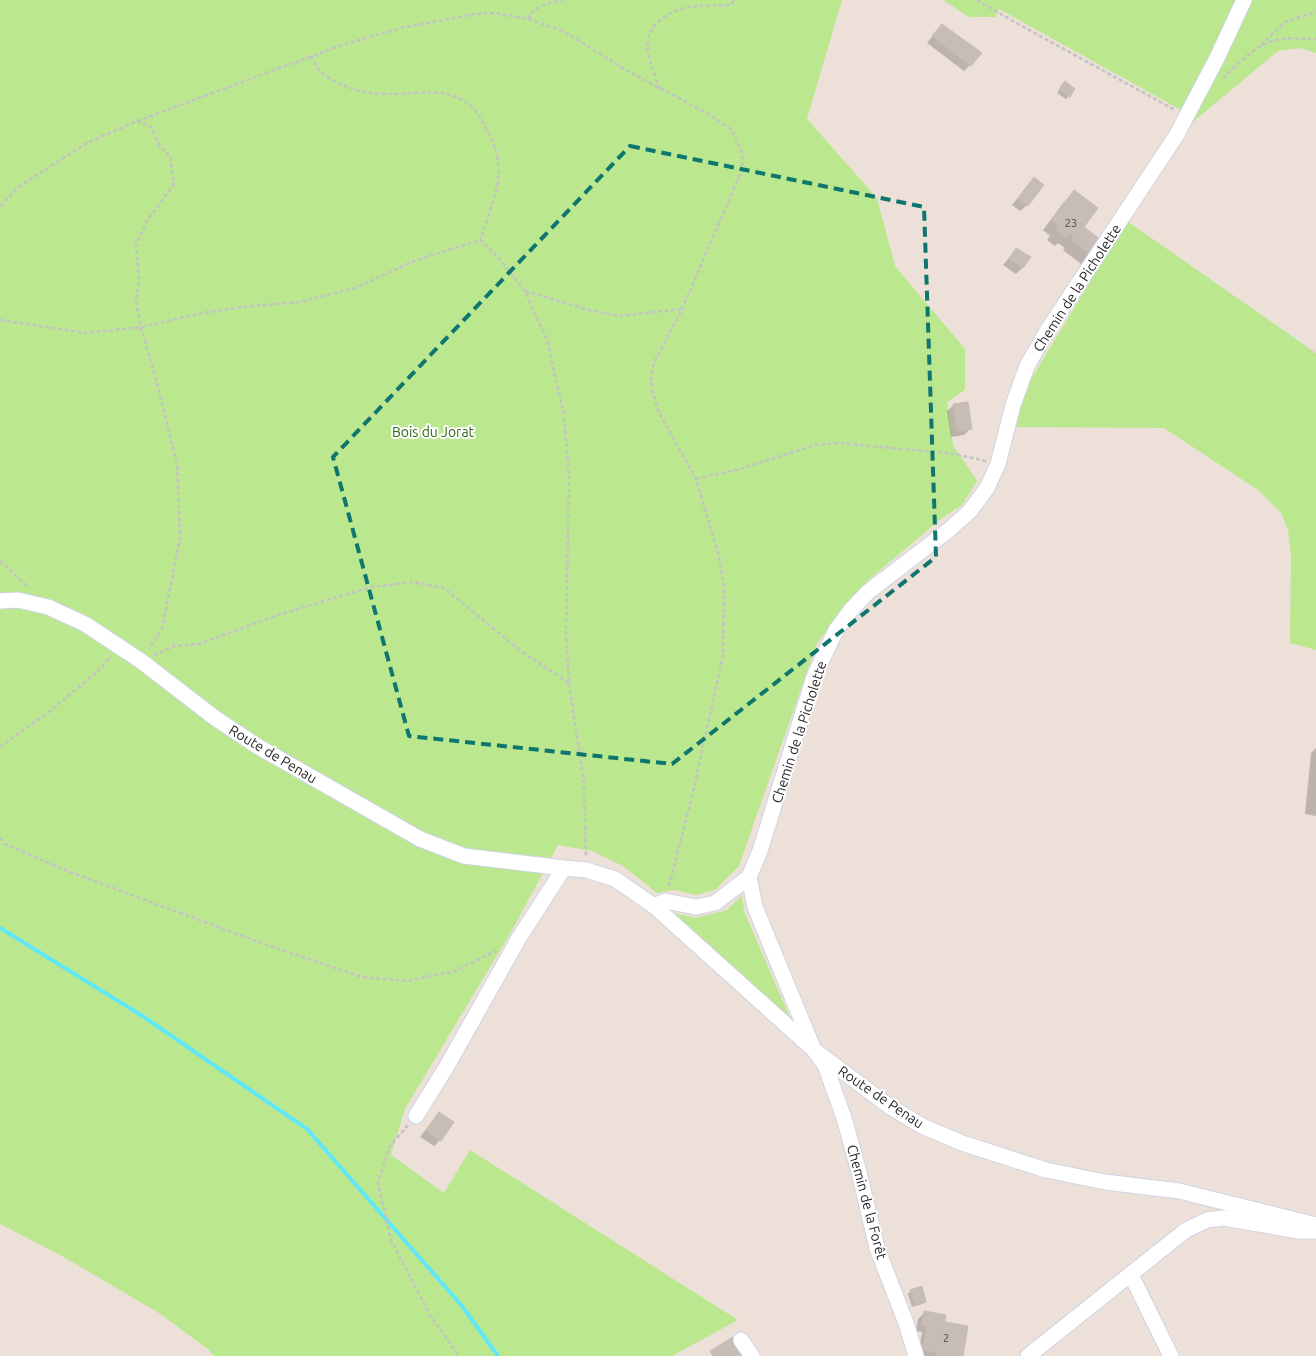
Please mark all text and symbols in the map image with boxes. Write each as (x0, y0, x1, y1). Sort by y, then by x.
house number: 23 (1065, 217, 1077, 229)
street label: Chemin de la Picholette (1030, 221, 1124, 355)
park label: Bois du Jorat (392, 424, 475, 440)
street label: Chemin de la Picholette (768, 659, 830, 805)
street label: Route de Penau (226, 722, 320, 786)
street label: Route de Penau (835, 1063, 927, 1131)
street label: Chemin de la Forêt (844, 1143, 890, 1262)
house number: 2 (943, 1332, 949, 1344)

